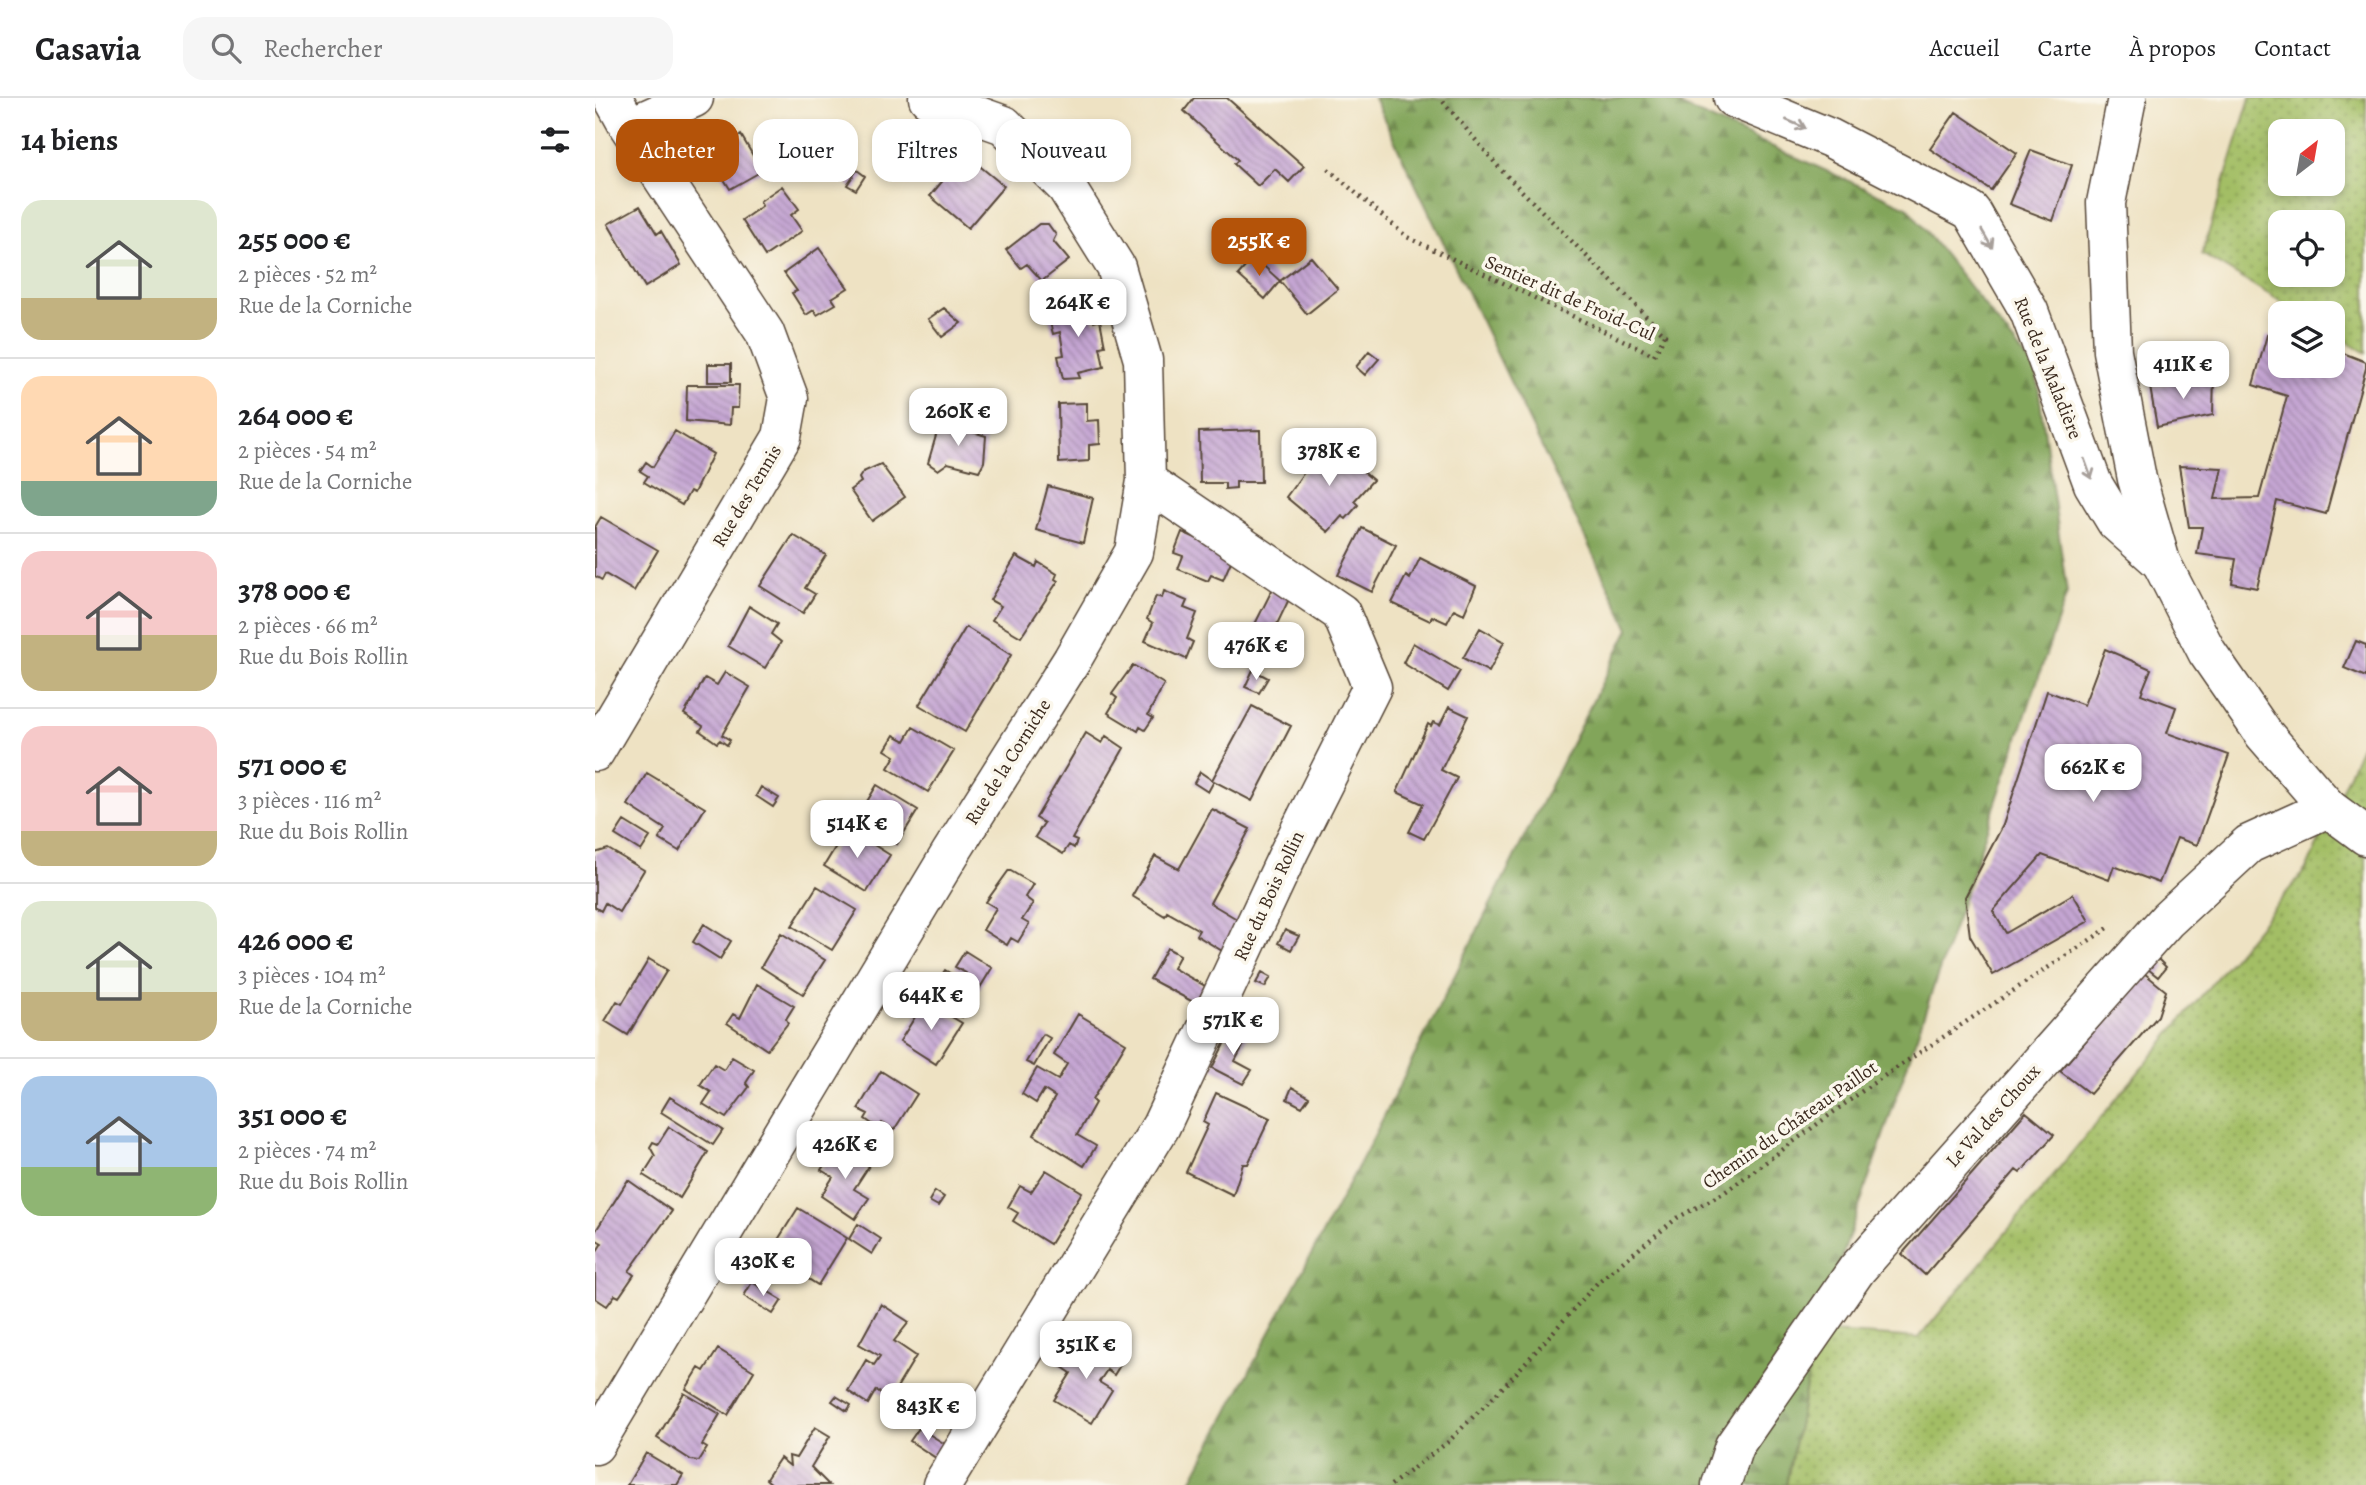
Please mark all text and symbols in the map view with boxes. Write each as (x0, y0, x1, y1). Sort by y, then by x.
search box (183, 17, 673, 80)
text: Casavia (35, 26, 141, 71)
icon: search (207, 29, 245, 67)
text: Rechercher (263, 31, 383, 66)
text: Accueil (1929, 32, 1999, 64)
text: Carte (2037, 32, 2092, 64)
text: À propos (2130, 32, 2216, 64)
text: Contact (2254, 32, 2331, 64)
one-way arrow (1785, 118, 1807, 131)
chip: Acheter (616, 119, 739, 182)
chip: Louer (753, 119, 858, 182)
chip: Filtres (872, 119, 982, 182)
chip: Nouveau (996, 119, 1131, 182)
north arrow (2268, 119, 2345, 196)
map controls (2268, 119, 2345, 378)
text: 14 biens (21, 120, 118, 160)
icon: filters (536, 121, 574, 159)
button: locate (2268, 210, 2345, 287)
pin: 255K € (1202, 218, 1316, 278)
text: 255 000 € (238, 219, 351, 259)
text: 255K € (1227, 225, 1291, 256)
icon: home (77, 228, 161, 312)
one-way arrow (1981, 228, 1994, 249)
street label: Sentier dit de Froid-Cul (1481, 249, 1659, 347)
text: 2 pièces · 52 m² (238, 259, 377, 290)
pin: 264K € (1021, 280, 1135, 339)
text: 264K € (1046, 286, 1110, 317)
text: Rue de la Corniche (238, 290, 412, 321)
street label: Rue de la Maladière (2008, 293, 2088, 443)
button: layers (2268, 301, 2345, 378)
pin: 411K € (2126, 342, 2240, 401)
text: 411K € (2153, 348, 2213, 379)
pin: 260K € (901, 388, 1015, 448)
text: 264 000 € (238, 395, 354, 435)
text: 260K € (925, 395, 991, 426)
icon: home (77, 404, 161, 488)
pin: 378K € (1272, 428, 1386, 488)
text: 2 pièces · 54 m² (238, 435, 377, 466)
text: 378K € (1297, 435, 1361, 466)
street label: Rue des Tennis (706, 440, 788, 552)
one-way arrow (2082, 458, 2095, 480)
text: Rue de la Corniche (238, 466, 412, 497)
text: 378 000 € (238, 570, 351, 610)
icon: home (77, 579, 161, 663)
text: 2 pièces · 66 m² (238, 610, 378, 641)
pin: 476K € (1199, 622, 1313, 682)
text: 476K € (1224, 629, 1288, 660)
text: Rue du Bois Rollin (238, 641, 408, 672)
street label: Rue de la Corniche (959, 694, 1057, 830)
pin: 662K € (2036, 744, 2150, 804)
text: 571 000 € (238, 745, 347, 785)
text: 662K € (2061, 751, 2125, 782)
icon: home (77, 754, 161, 838)
text: 3 pièces · 116 m² (238, 785, 381, 816)
pin: 514K € (800, 800, 914, 860)
text: 514K € (826, 807, 888, 838)
text: Rue du Bois Rollin (238, 816, 408, 847)
street label: Rue du Bois Rollin (1227, 827, 1311, 965)
text: 426 000 € (238, 920, 354, 960)
icon: home (77, 929, 161, 1013)
text: 3 pièces · 104 m² (238, 960, 385, 991)
pin: 644K € (874, 972, 988, 1032)
text: 644K € (899, 979, 963, 1010)
text: Rue de la Corniche (238, 991, 412, 1022)
pin: 571K € (1176, 998, 1290, 1057)
text: 571K € (1203, 1004, 1263, 1035)
street label: Chemin du Château Paillot (1697, 1055, 1883, 1195)
street label: Le Val des Choux (1940, 1059, 2046, 1173)
text: 351 000 € (238, 1095, 347, 1135)
icon: home (77, 1104, 161, 1188)
pin: 426K € (788, 1122, 902, 1181)
text: 426K € (813, 1128, 877, 1159)
text: 2 pièces · 74 m² (238, 1135, 376, 1166)
text: Rue du Bois Rollin (238, 1166, 408, 1197)
pin: 430K € (706, 1238, 820, 1298)
text: 430K € (731, 1245, 795, 1276)
pin: 351K € (1029, 1322, 1143, 1381)
text: 351K € (1056, 1328, 1116, 1359)
pin: 843K € (871, 1384, 985, 1443)
text: 843K € (896, 1390, 960, 1421)

